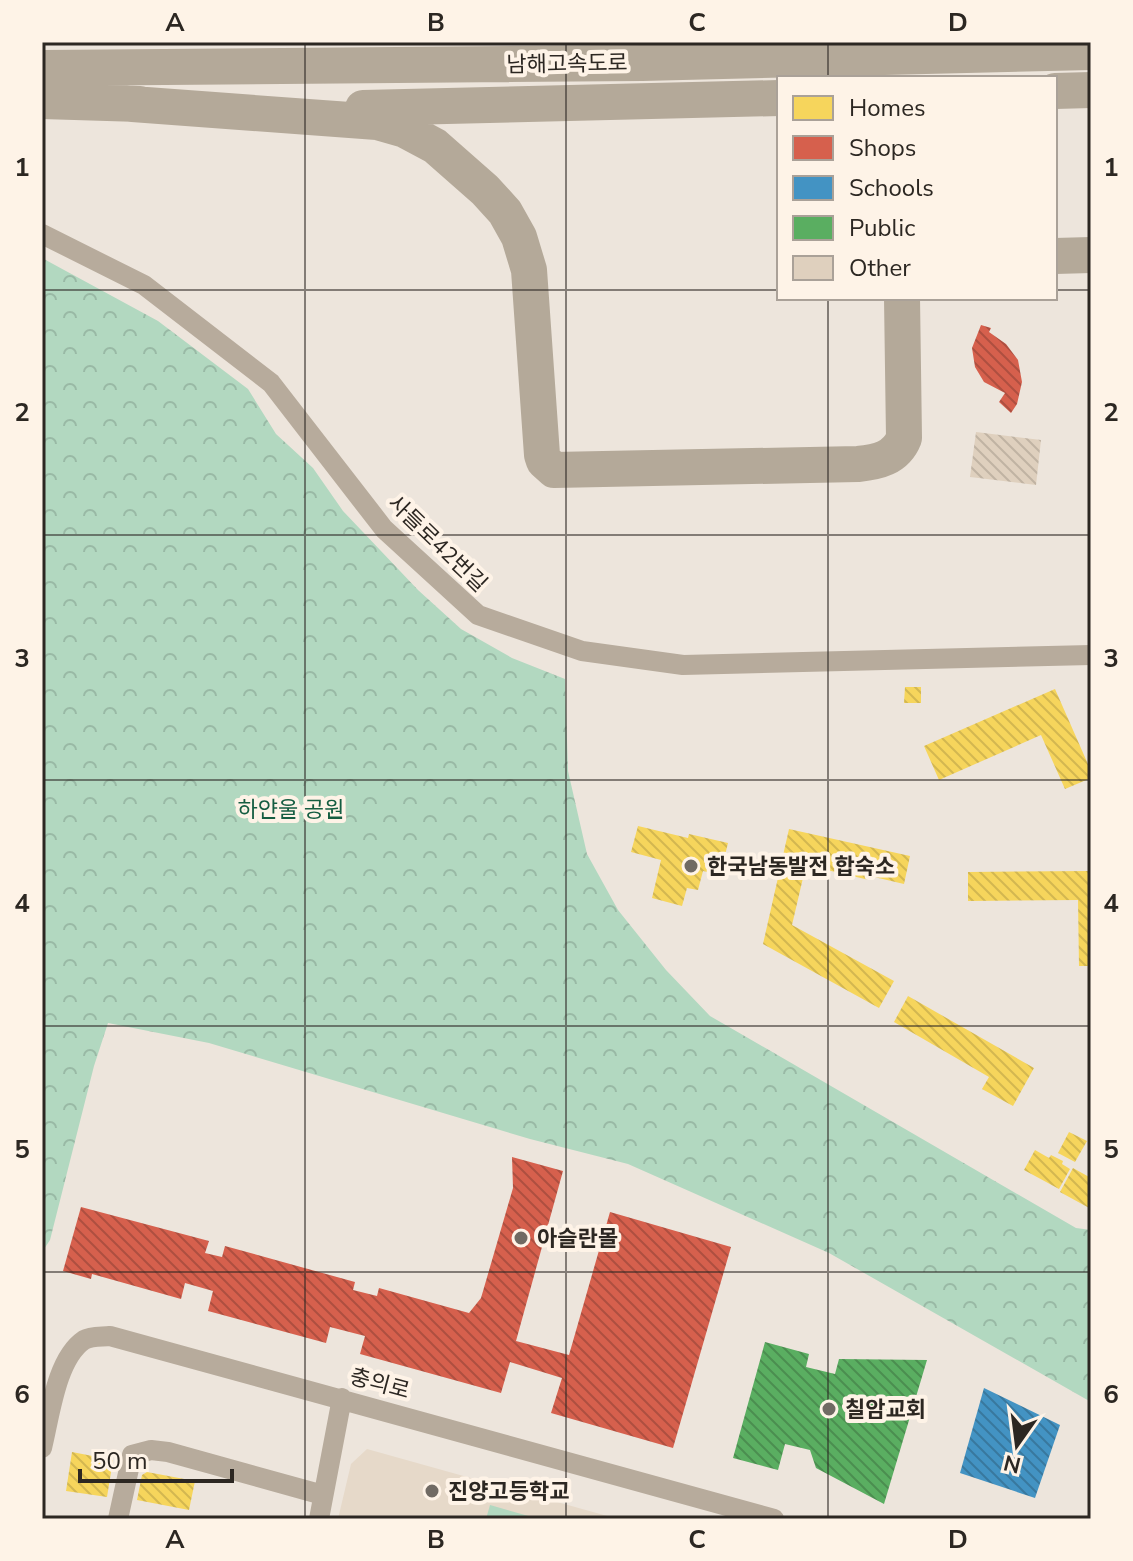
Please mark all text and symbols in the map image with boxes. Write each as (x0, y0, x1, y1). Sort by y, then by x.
text: A (165, 5, 185, 40)
text: B (427, 5, 445, 40)
text: C (688, 5, 706, 40)
text: D (948, 5, 968, 40)
street label: 남해고속도로 (506, 48, 628, 80)
legend (777, 76, 1057, 300)
text: Homes (849, 92, 925, 124)
text: Shops (849, 132, 916, 164)
text: 1 (14, 150, 30, 185)
text: 1 (1103, 150, 1119, 185)
text: Schools (849, 172, 934, 204)
text: Public (849, 212, 915, 244)
text: Other (849, 252, 911, 284)
text: 2 (14, 395, 30, 430)
text: 2 (1103, 395, 1119, 430)
street label: 사들로42번길 (381, 489, 494, 599)
text: 3 (14, 641, 30, 676)
text: 3 (1103, 641, 1119, 676)
park label: 하얀울 공원 (238, 795, 344, 825)
place label: 한국남동발전 합숙소 (707, 852, 895, 882)
marker: 한국남동발전 합숙소 (682, 857, 700, 875)
text: 4 (14, 886, 30, 921)
text: 4 (1103, 886, 1119, 921)
text: 5 (14, 1132, 30, 1167)
text: 5 (1103, 1132, 1119, 1167)
place label: 아슬란몰 (537, 1224, 618, 1254)
marker: 아슬란몰 (512, 1229, 530, 1247)
street label: 충의로 (347, 1362, 413, 1406)
text: 6 (14, 1377, 30, 1412)
text: 6 (1103, 1377, 1119, 1412)
place label: 칠암교회 (845, 1395, 926, 1425)
marker: 칠암교회 (820, 1400, 838, 1418)
north arrow (977, 1405, 1057, 1485)
scale bar (80, 1433, 232, 1483)
text: 50 m (92, 1445, 148, 1477)
text: N (1001, 1447, 1024, 1480)
place label: 진양고등학교 (448, 1477, 569, 1507)
marker: 진양고등학교 (423, 1482, 441, 1500)
text: A (165, 1522, 185, 1557)
text: B (427, 1522, 445, 1557)
text: C (688, 1522, 706, 1557)
text: D (948, 1522, 968, 1557)

